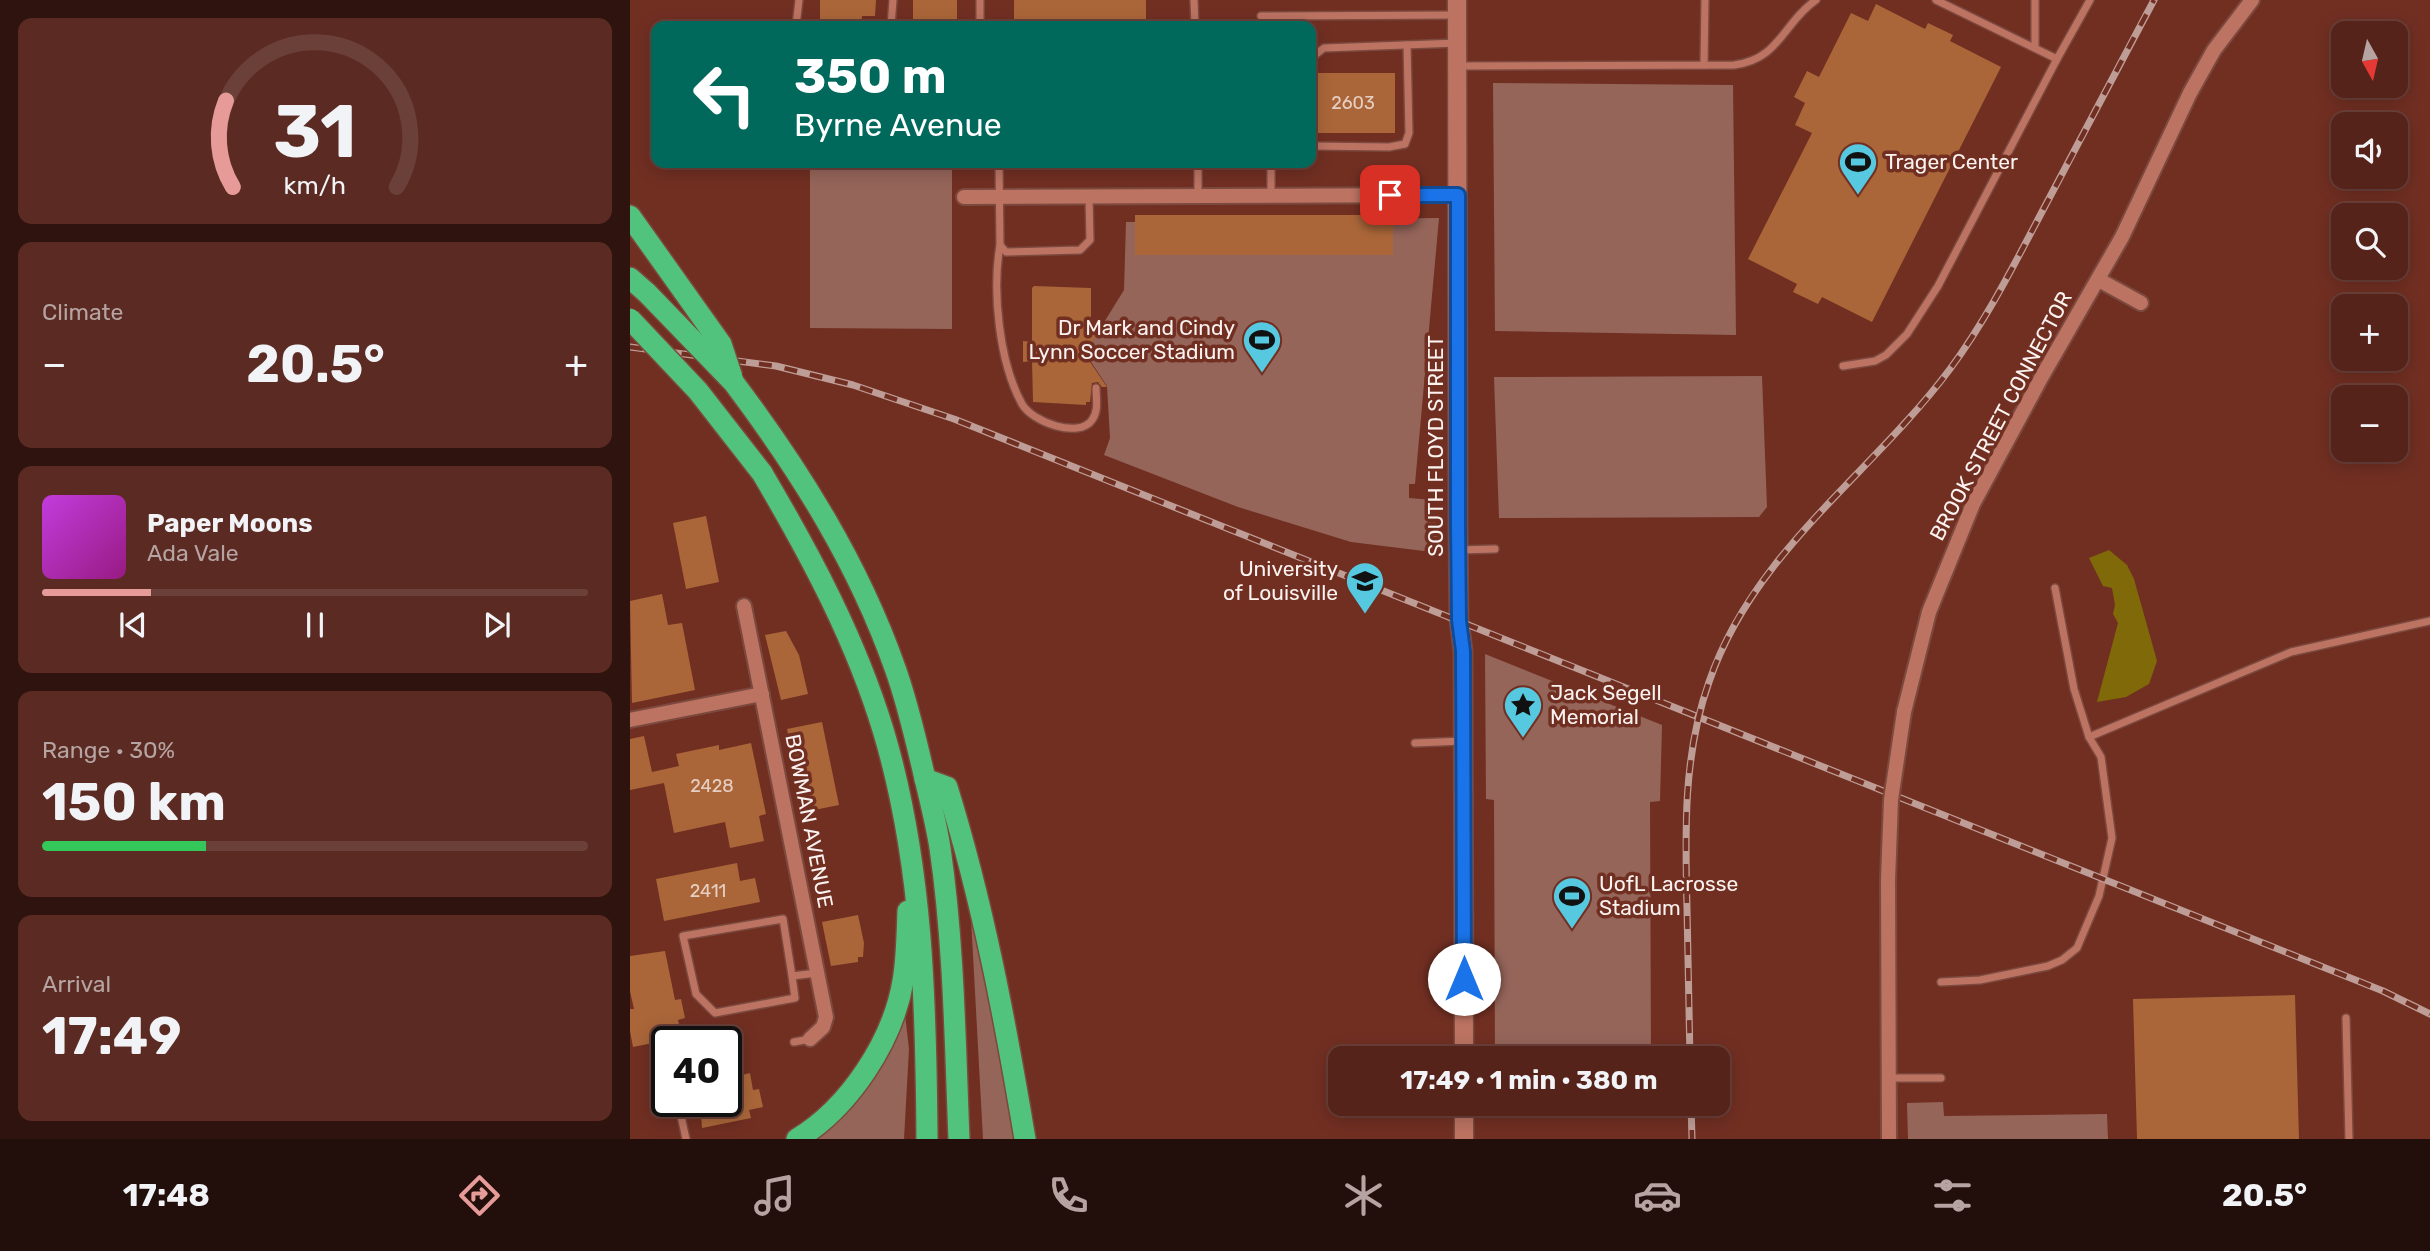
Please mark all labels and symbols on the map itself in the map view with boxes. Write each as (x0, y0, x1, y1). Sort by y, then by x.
north arrow (2331, 21, 2408, 98)
house number: 2603 (1331, 92, 1375, 114)
sports icon: Trager Center (1837, 141, 1879, 196)
place label: Trager Center (1885, 149, 2018, 174)
pin (1360, 165, 1420, 225)
street label: BROOK STREET CONNECTOR (1924, 287, 2077, 545)
place label: Dr Mark and Cindy Lynn Soccer Stadium (1029, 315, 1235, 364)
sports icon: Dr Mark and Cindy Lynn Soccer Stadium (1241, 319, 1283, 374)
street label: SOUTH FLOYD STREET (1423, 335, 1448, 557)
place label: University of Louisville (1223, 556, 1338, 605)
school or university icon: University of Louisville (1344, 560, 1386, 615)
place label: Jack Segell Memorial (1550, 680, 1662, 729)
place icon: Jack Segell Memorial (1502, 684, 1544, 739)
street label: BOWMAN AVENUE (780, 732, 839, 910)
house number: 2428 (690, 775, 734, 797)
place label: UofL Lacrosse Stadium (1599, 871, 1738, 920)
sports icon: UofL Lacrosse Stadium (1551, 875, 1593, 930)
house number: 2411 (690, 880, 726, 902)
position arrow (1427, 942, 1501, 1016)
speed limit sign: 40 (651, 1026, 742, 1117)

